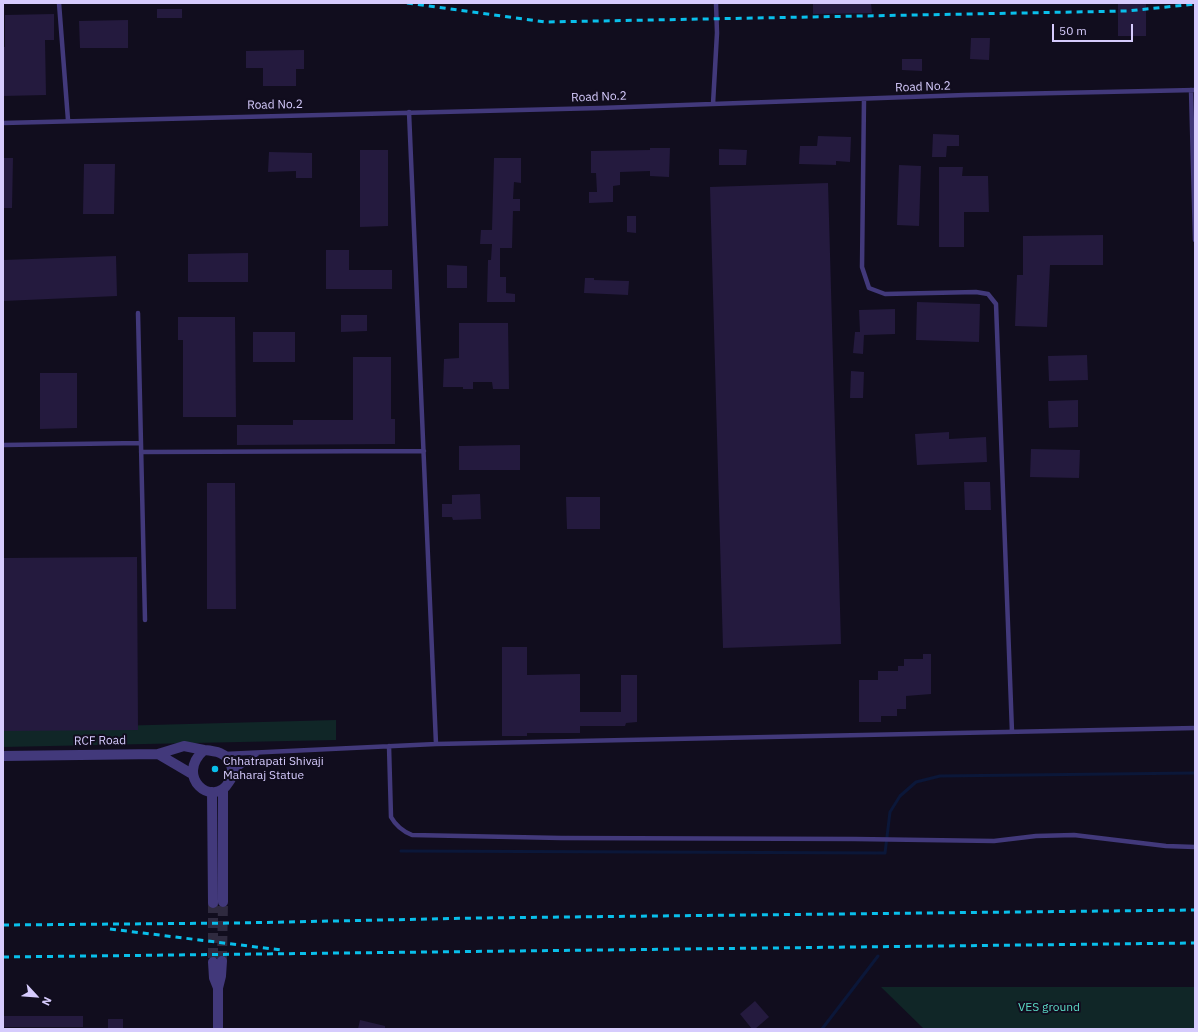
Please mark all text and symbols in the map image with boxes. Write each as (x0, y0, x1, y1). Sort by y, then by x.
scale bar (1054, 16, 1135, 42)
text: 50 m (1059, 23, 1087, 38)
street label: Road No.2 (895, 79, 951, 95)
street label: Road No.2 (571, 89, 627, 105)
street label: Road No.2 (247, 97, 303, 113)
street label: RCF Road (74, 733, 126, 749)
place label: Chhatrapati Shivaji Maharaj Statue (223, 755, 324, 783)
marker: Chhatrapati Shivaji Maharaj Statue (210, 764, 220, 774)
north arrow (16, 976, 56, 1016)
text: N (39, 995, 55, 1008)
park label: VES ground (1018, 1001, 1080, 1015)

